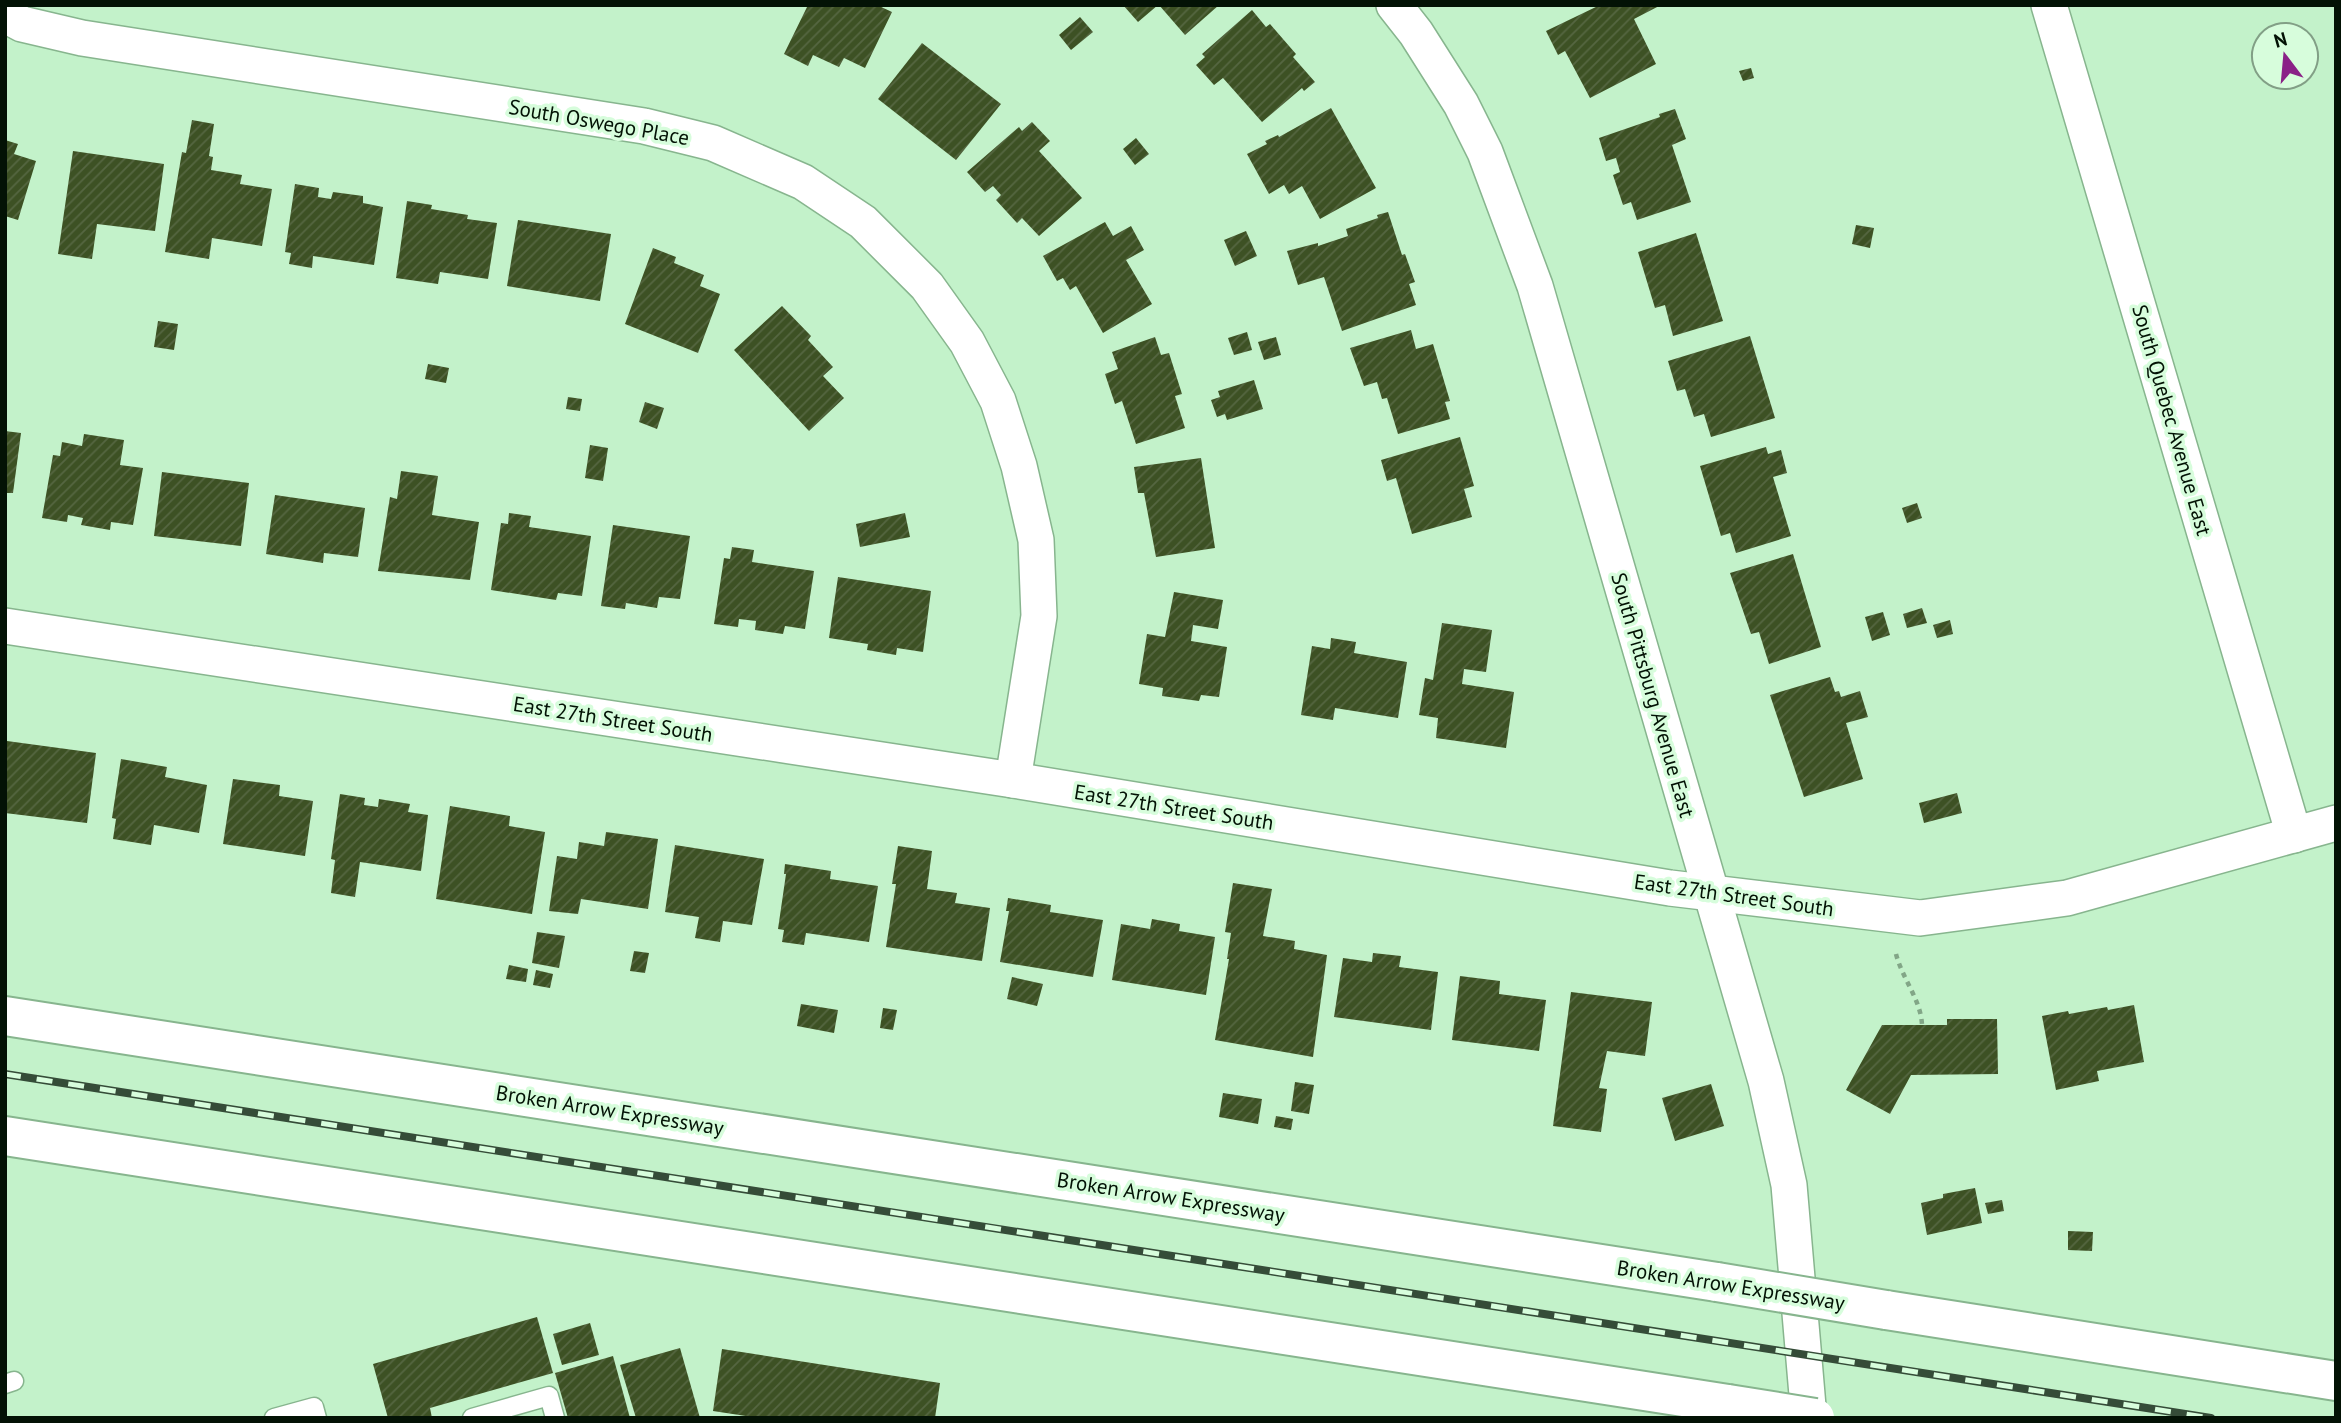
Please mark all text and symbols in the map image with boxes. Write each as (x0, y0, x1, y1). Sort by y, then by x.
north arrow (2250, 21, 2320, 91)
text: N (2271, 26, 2290, 53)
street label: South Oswego Place (507, 93, 691, 151)
street label: South Quebec Avenue East (2126, 302, 2218, 538)
street label: South Pittsburg Avenue East (1605, 570, 1701, 820)
street label: East 27th Street South (511, 690, 715, 748)
street label: East 27th Street South (1072, 778, 1276, 836)
street label: East 27th Street South (1632, 868, 1836, 922)
street label: Broken Arrow Expressway (494, 1079, 726, 1141)
street label: Broken Arrow Expressway (1055, 1166, 1287, 1228)
street label: Broken Arrow Expressway (1615, 1254, 1847, 1316)

